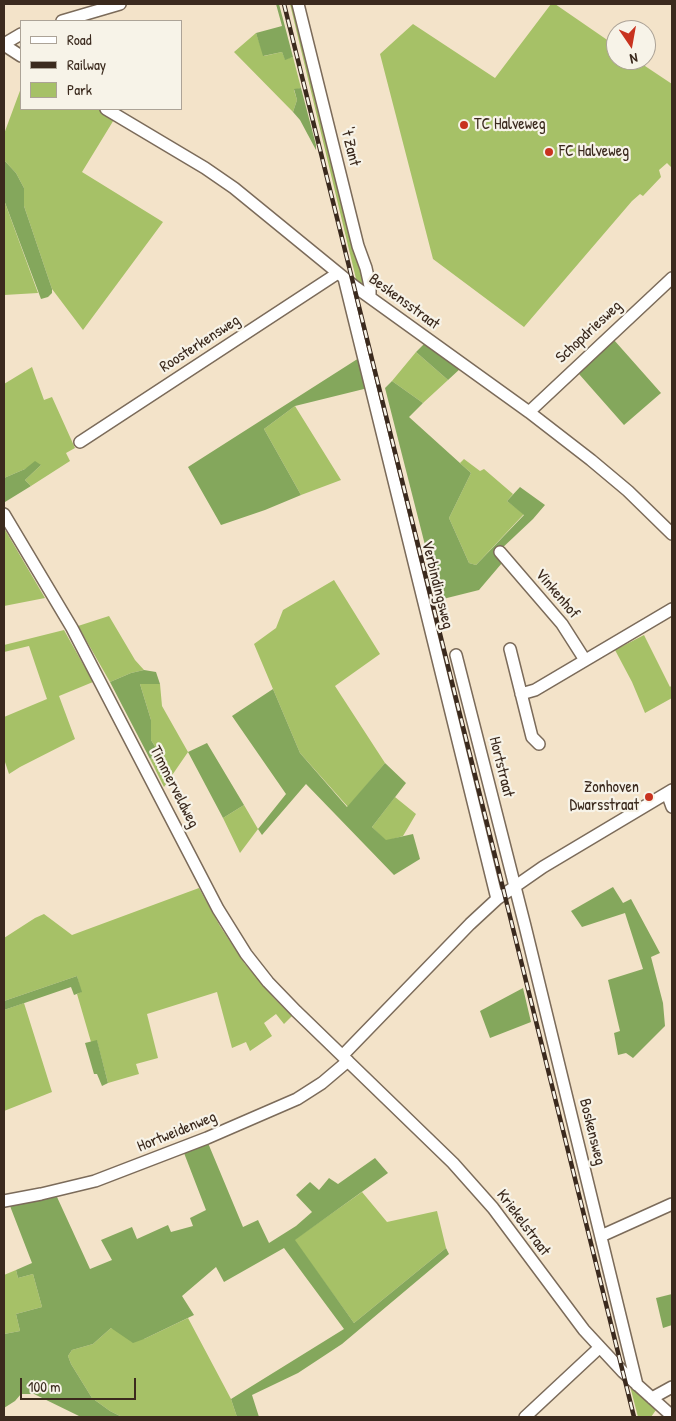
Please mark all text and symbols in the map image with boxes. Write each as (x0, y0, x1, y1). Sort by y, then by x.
legend (20, 20, 182, 110)
north arrow (606, 20, 656, 70)
text: Road (67, 29, 92, 50)
text: N (628, 49, 640, 69)
text: Railway (67, 54, 106, 75)
text: Park (67, 79, 92, 100)
place label: TC Halveweg (474, 115, 546, 135)
marker: TC Halveweg (458, 119, 470, 131)
street label: 't Zant (336, 126, 364, 168)
place label: FC Halveweg (559, 142, 629, 162)
marker: FC Halveweg (543, 146, 555, 158)
street label: Beskensstraat (365, 270, 443, 334)
street label: Schopdriesweg (552, 297, 626, 367)
street label: Roosterkensweg (156, 311, 244, 377)
street label: Verbindingsweg (417, 539, 457, 631)
street label: Vinkenhof (531, 565, 583, 623)
street label: Hortstraat (484, 735, 518, 799)
street label: Timmerveldweg (145, 743, 203, 831)
place label: Zonhoven Dwarsstraat (570, 778, 639, 816)
marker: Zonhoven Dwarsstraat (643, 791, 655, 803)
street label: Boskensweg (574, 1097, 610, 1167)
street label: Hortweidenweg (135, 1107, 219, 1157)
street label: Kriekelstraat (492, 1186, 554, 1260)
scale bar (22, 1368, 139, 1400)
text: 100 m (28, 1376, 61, 1397)

